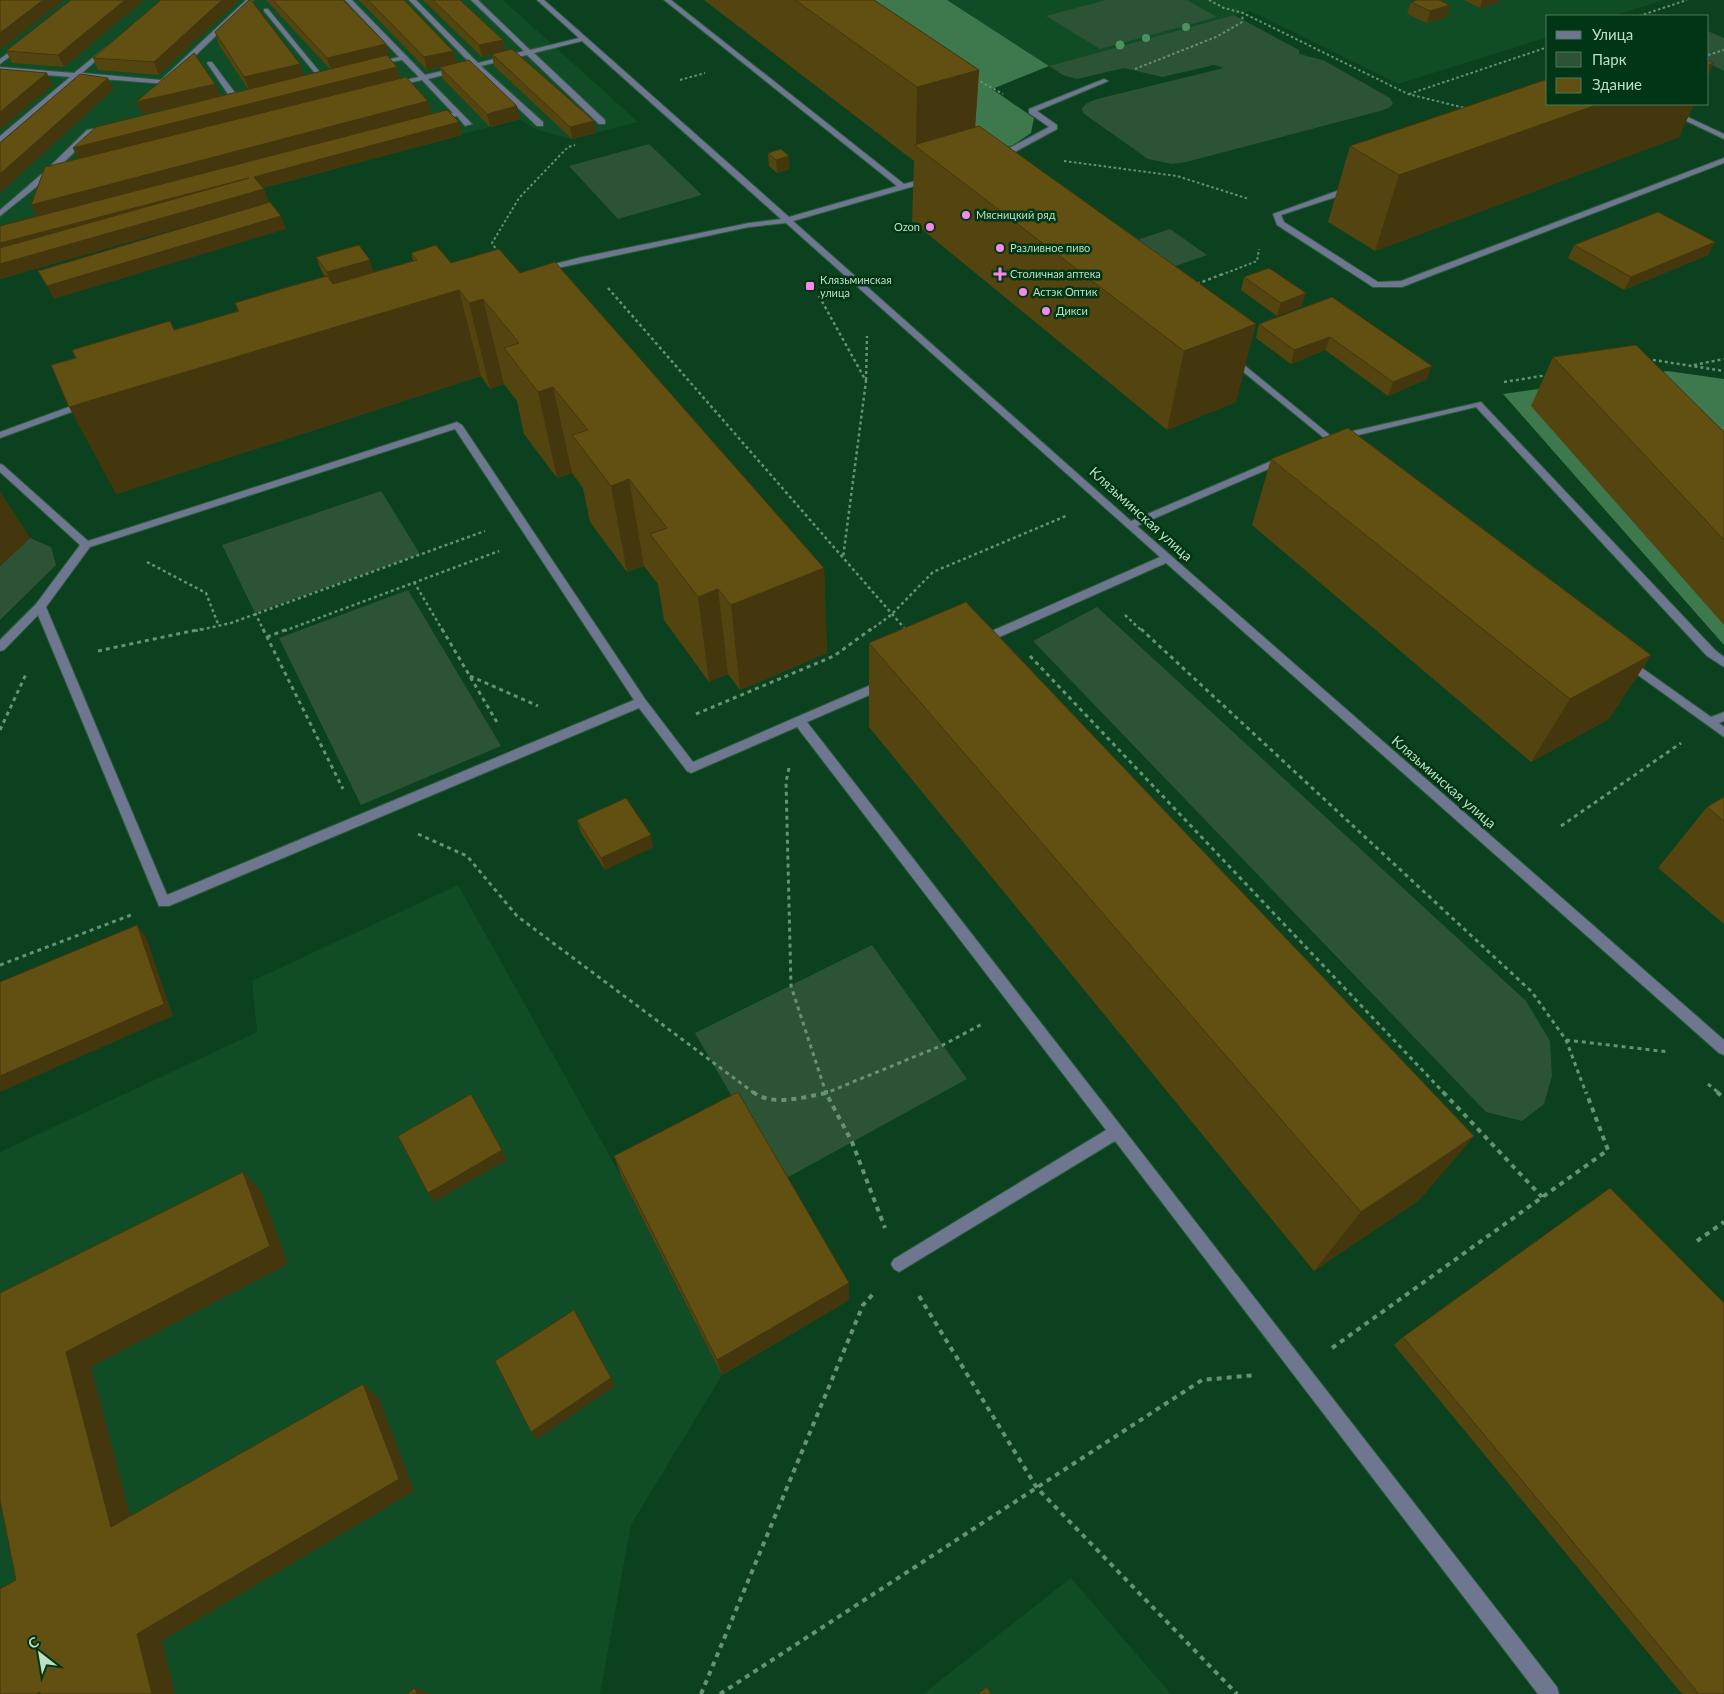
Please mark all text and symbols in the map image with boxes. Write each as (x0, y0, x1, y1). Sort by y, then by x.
legend (1546, 15, 1709, 105)
text: Улица (1592, 25, 1633, 43)
text: Парк (1592, 50, 1627, 68)
text: Здание (1592, 75, 1642, 93)
place label: Мясницкий ряд (976, 208, 1056, 221)
marker: Мясницкий ряд (960, 209, 972, 221)
place label: Ozon (894, 220, 920, 233)
marker: Ozon (924, 221, 936, 233)
place label: Разливное пиво (1010, 241, 1090, 254)
marker: Разливное пиво (994, 242, 1006, 254)
place label: Столичная аптека (1010, 267, 1101, 280)
marker: Столичная аптека (994, 268, 1006, 280)
place label: Клязьминская улица (820, 273, 892, 299)
marker: Клязьминская улица (804, 280, 816, 292)
place label: Астэк Оптик (1033, 285, 1098, 298)
marker: Астэк Оптик (1017, 286, 1029, 298)
place label: Дикси (1056, 304, 1088, 317)
marker: Дикси (1040, 305, 1052, 317)
street label: Клязьминская улица (1086, 463, 1196, 564)
street label: Клязьминская улица (1389, 732, 1500, 832)
north arrow (15, 1629, 65, 1679)
text: С (25, 1632, 42, 1652)

